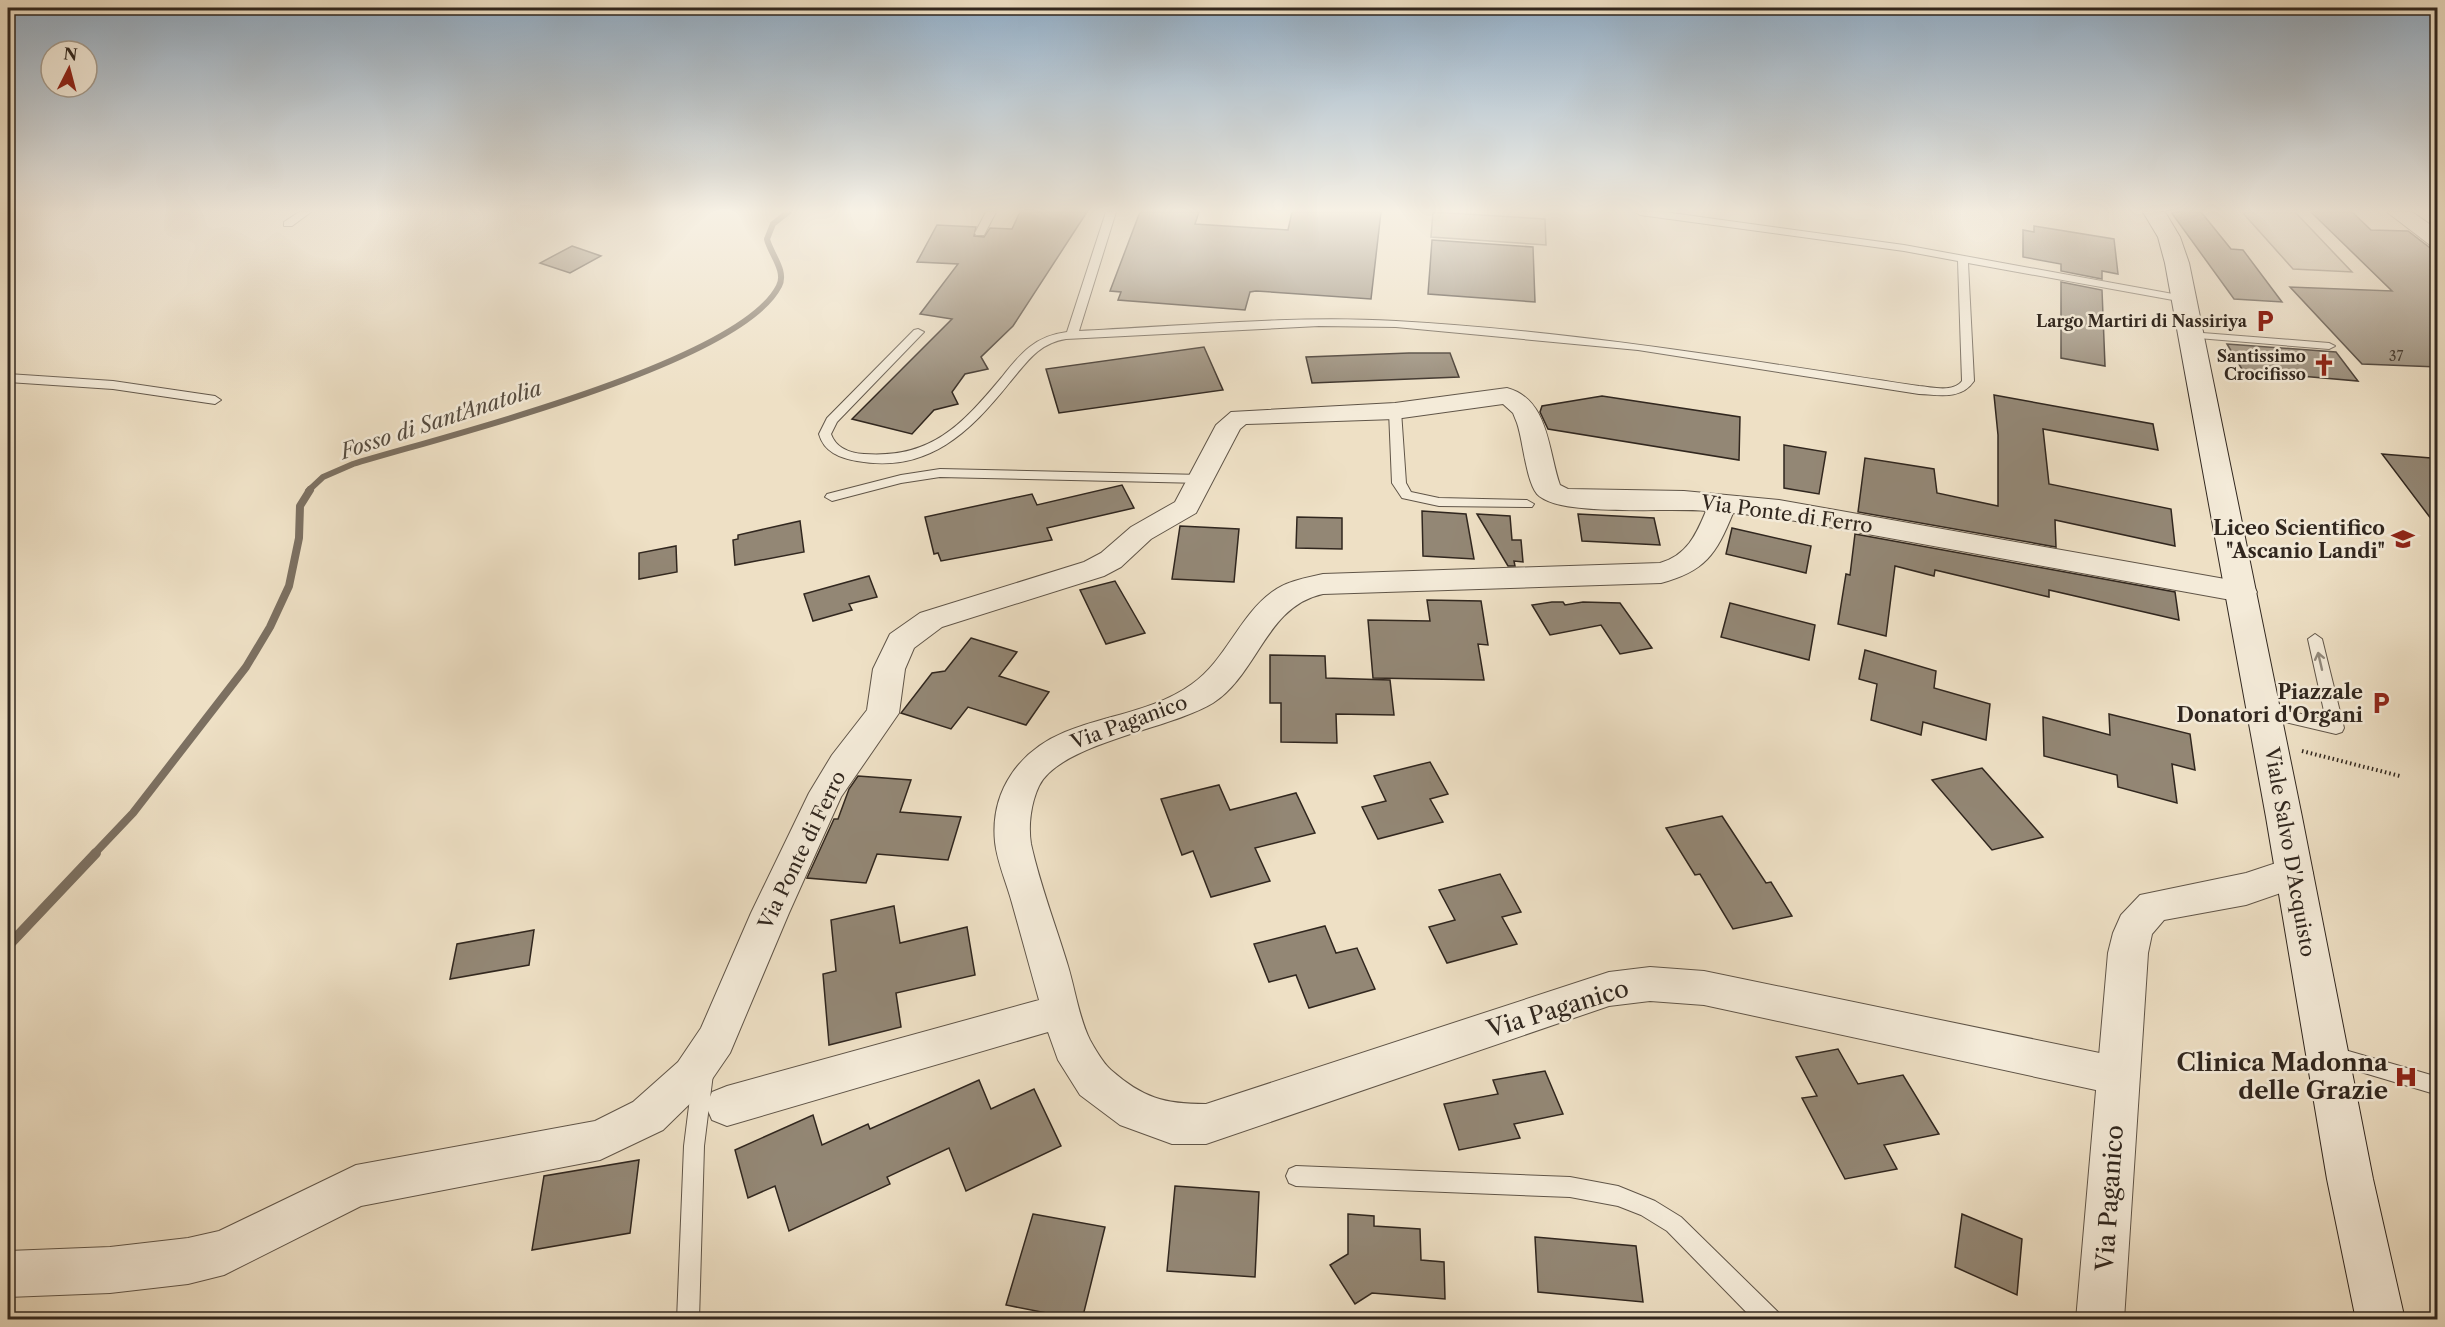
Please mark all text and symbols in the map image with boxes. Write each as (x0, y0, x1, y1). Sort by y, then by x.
north arrow (39, 39, 99, 99)
text: N (63, 43, 79, 65)
parking icon: Largo Martiri di Nassiriya (2252, 308, 2278, 334)
place label: Largo Martiri di Nassiriya (2036, 311, 2248, 331)
place label: Santissimo Crocifisso (2217, 346, 2306, 384)
house number: 37 (2389, 347, 2403, 365)
church icon: Santissimo Crocifisso (2311, 352, 2337, 378)
water label: Fosso di Sant'Anatolia (335, 375, 545, 465)
street label: Via Ponte di Ferro (1699, 490, 1874, 538)
place label: Liceo Scientifico "Ascanio Landi" (2213, 516, 2385, 563)
school or university icon: Liceo Scientifico "Ascanio Landi" (2390, 526, 2416, 552)
one-way arrow (2314, 651, 2326, 670)
place label: Piazzale Donatori d'Organi (2177, 680, 2363, 727)
street label: Via Paganico (1067, 690, 1190, 754)
parking icon: Piazzale Donatori d'Organi (2368, 690, 2394, 716)
street label: Viale Salvo D'Acquisto (2260, 744, 2320, 959)
street label: Via Ponte di Ferro (753, 767, 851, 934)
street label: Via Paganico (1483, 973, 1632, 1044)
place label: Clinica Madonna delle Grazie (2177, 1048, 2389, 1105)
hospital icon: Clinica Madonna delle Grazie (2393, 1064, 2419, 1090)
street label: Via Paganico (2090, 1124, 2129, 1273)

